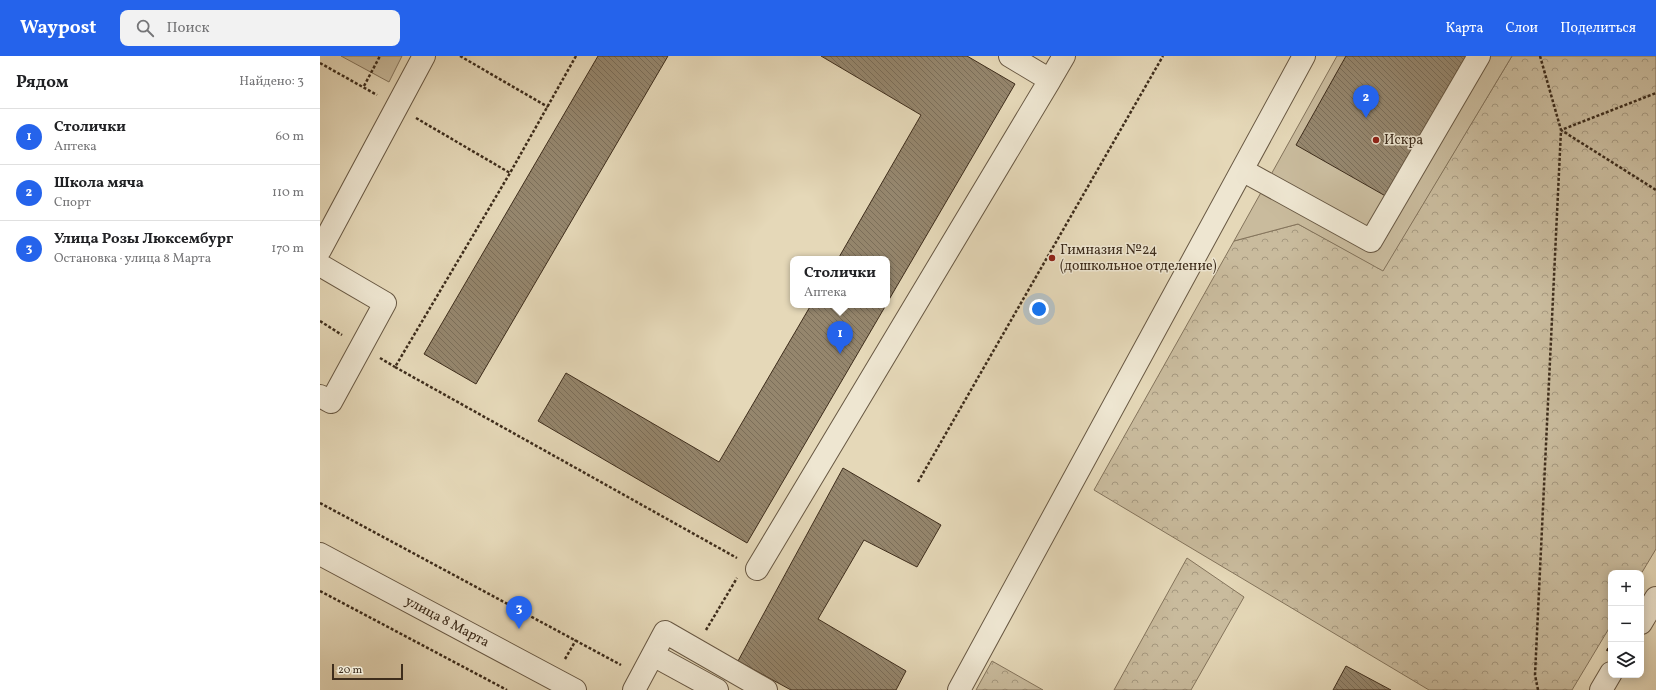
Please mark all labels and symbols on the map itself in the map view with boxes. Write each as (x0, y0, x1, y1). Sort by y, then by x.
pin: 2 (1353, 85, 1379, 118)
place label: Искра (1384, 131, 1423, 150)
marker: Искра (1371, 135, 1381, 145)
place label: Гимназия №24 (дошкольное отделение) (1060, 241, 1217, 276)
marker: Гимназия №24 (дошкольное отделение) (1047, 253, 1057, 263)
your location (1029, 299, 1049, 319)
pin: 1 (827, 321, 853, 354)
street label: улица 8 Марта (401, 592, 493, 652)
pin: 3 (506, 596, 532, 629)
scale bar (332, 662, 403, 681)

